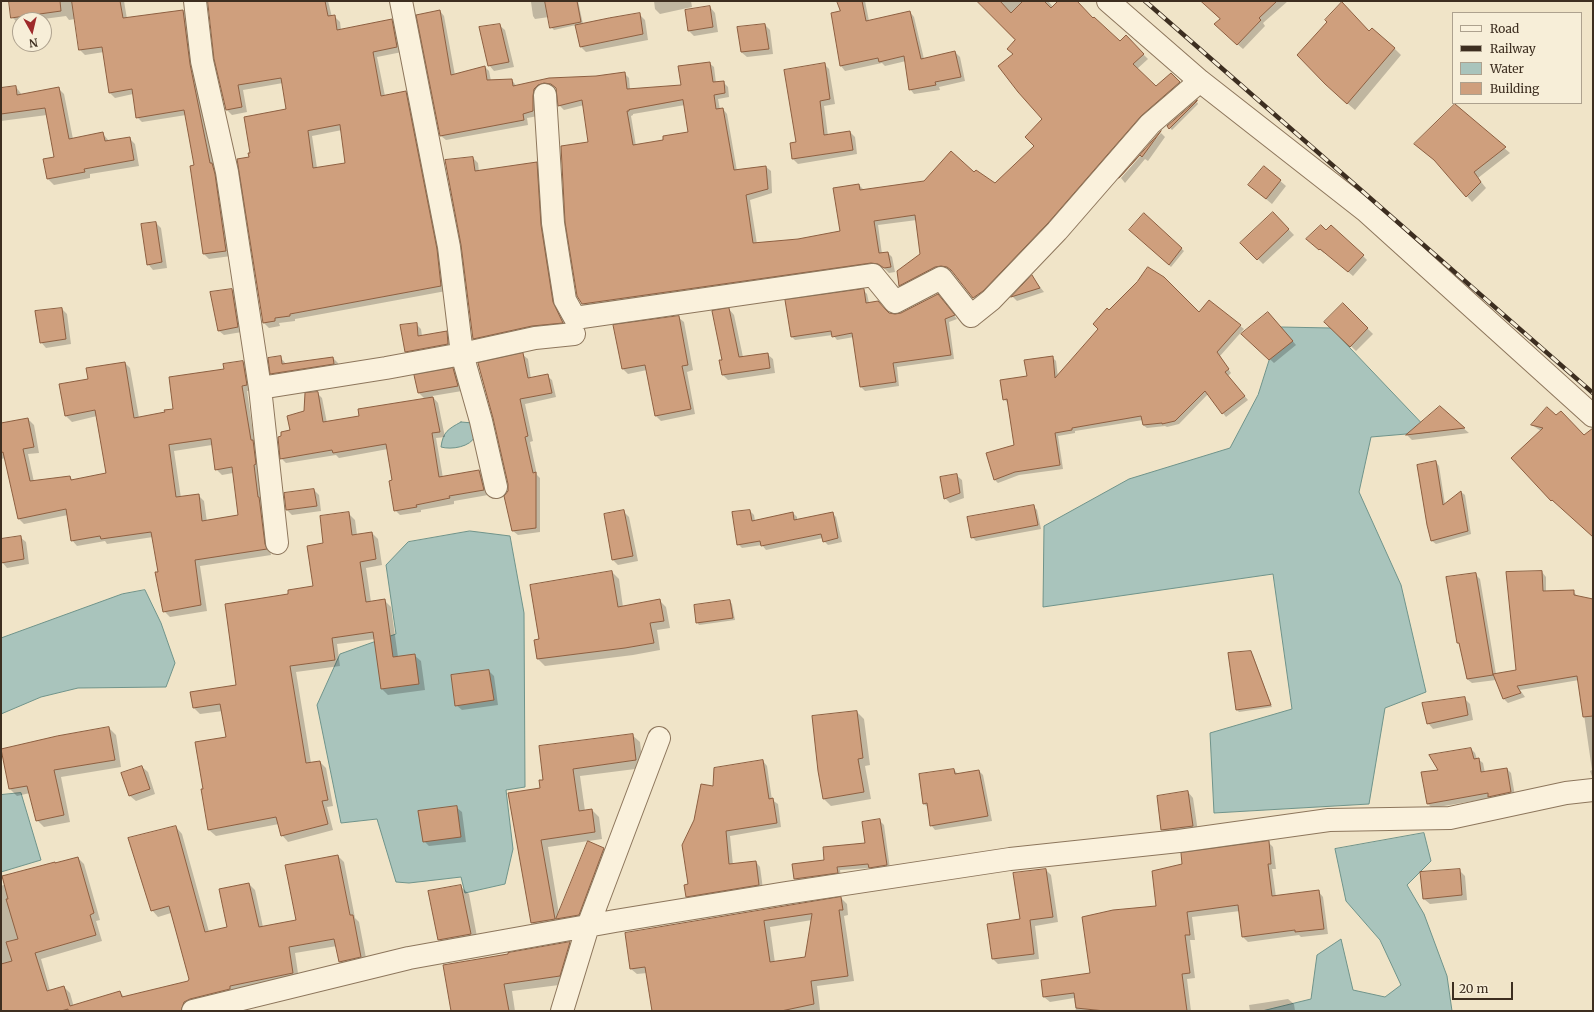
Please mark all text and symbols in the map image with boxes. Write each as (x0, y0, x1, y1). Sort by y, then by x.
north arrow (12, 12, 52, 52)
legend (1452, 12, 1582, 104)
text: Road (1490, 21, 1519, 36)
text: N (28, 35, 39, 50)
text: Railway (1490, 41, 1536, 56)
text: Water (1490, 61, 1524, 76)
text: Building (1490, 81, 1539, 96)
scale bar (1454, 974, 1515, 1000)
text: 20 m (1459, 981, 1488, 996)

